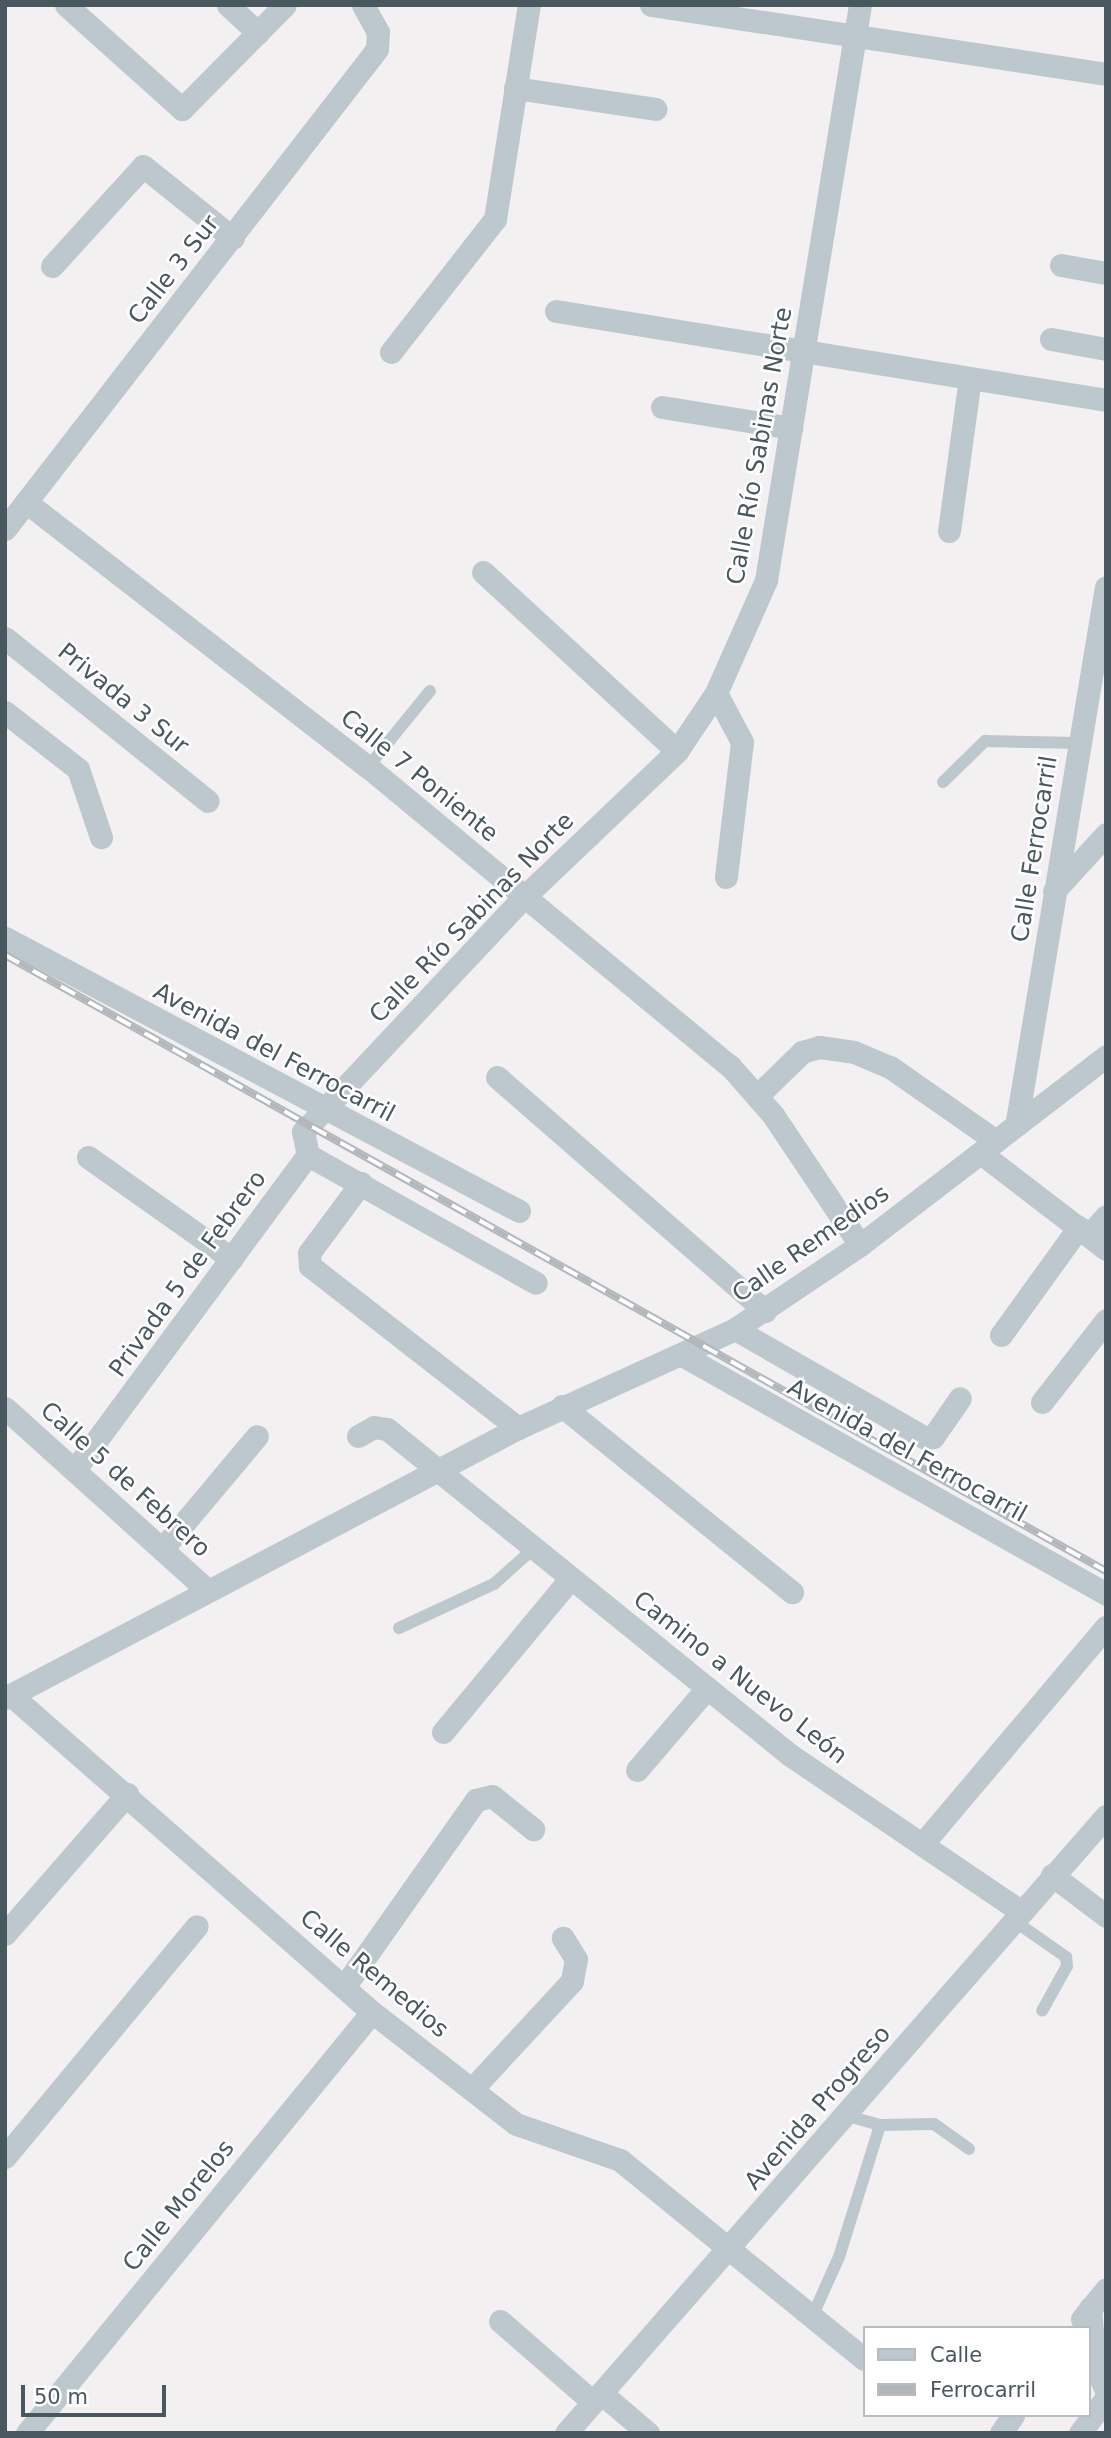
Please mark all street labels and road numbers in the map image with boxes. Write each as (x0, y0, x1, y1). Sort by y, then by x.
street label: Calle 3 Sur (123, 210, 225, 330)
street label: Calle Río Sabinas Norte (721, 305, 799, 587)
street label: Privada 3 Sur (52, 637, 194, 761)
street label: Calle 7 Poniente (334, 704, 504, 848)
street label: Calle Ferrocarril (1006, 754, 1064, 944)
street label: Calle Río Sabinas Norte (364, 807, 580, 1029)
street label: Avenida del Ferrocarril (148, 977, 400, 1129)
street label: Privada 5 de Febrero (103, 1165, 273, 1383)
street label: Calle Remedios (727, 1179, 895, 1309)
street label: Avenida del Ferrocarril (782, 1373, 1032, 1529)
street label: Calle 5 de Febrero (34, 1396, 216, 1564)
street label: Camino a Nuevo León (627, 1586, 853, 1770)
street label: Calle Remedios (294, 1904, 454, 2044)
street label: Avenida Progreso (739, 2020, 897, 2196)
street label: Calle Morelos (117, 2135, 241, 2277)

